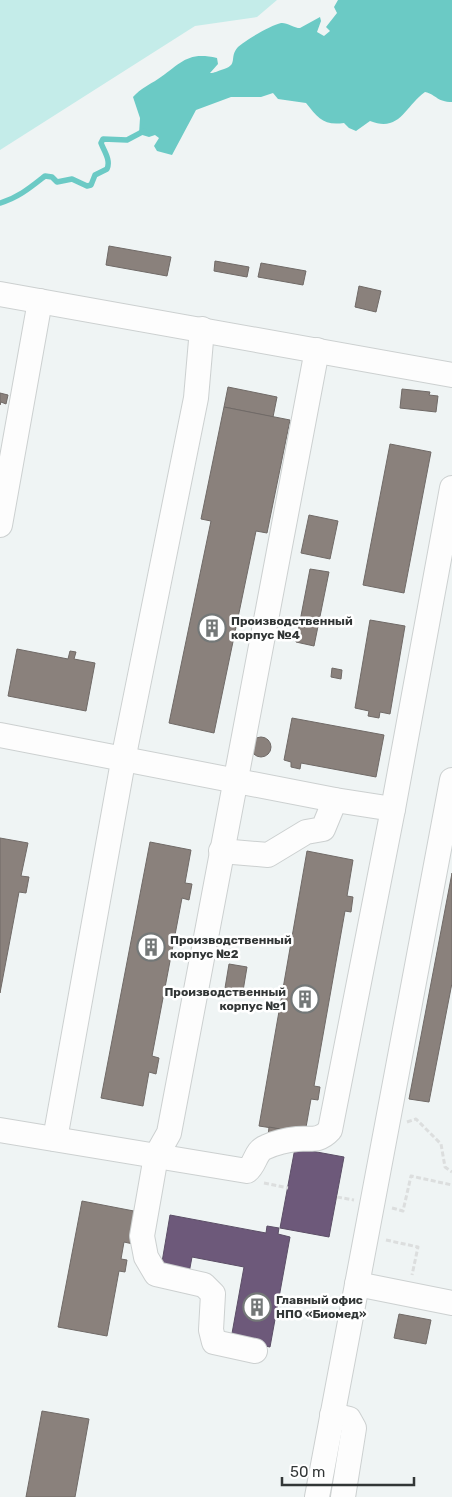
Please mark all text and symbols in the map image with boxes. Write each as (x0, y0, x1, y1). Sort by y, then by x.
building icon: Производственный корпус №4 (197, 613, 227, 643)
place label: Производственный корпус №4 (231, 614, 353, 642)
building icon: Производственный корпус №2 (136, 932, 166, 962)
place label: Производственный корпус №2 (170, 933, 292, 961)
building icon: Производственный корпус №1 (290, 984, 320, 1014)
place label: Производственный корпус №1 (164, 985, 286, 1013)
building icon: Главный офис НПО «Биомед» (242, 1292, 272, 1322)
place label: Главный офис НПО «Биомед» (276, 1293, 367, 1321)
scale bar (282, 1454, 414, 1486)
text: 50 m (290, 1463, 325, 1481)

